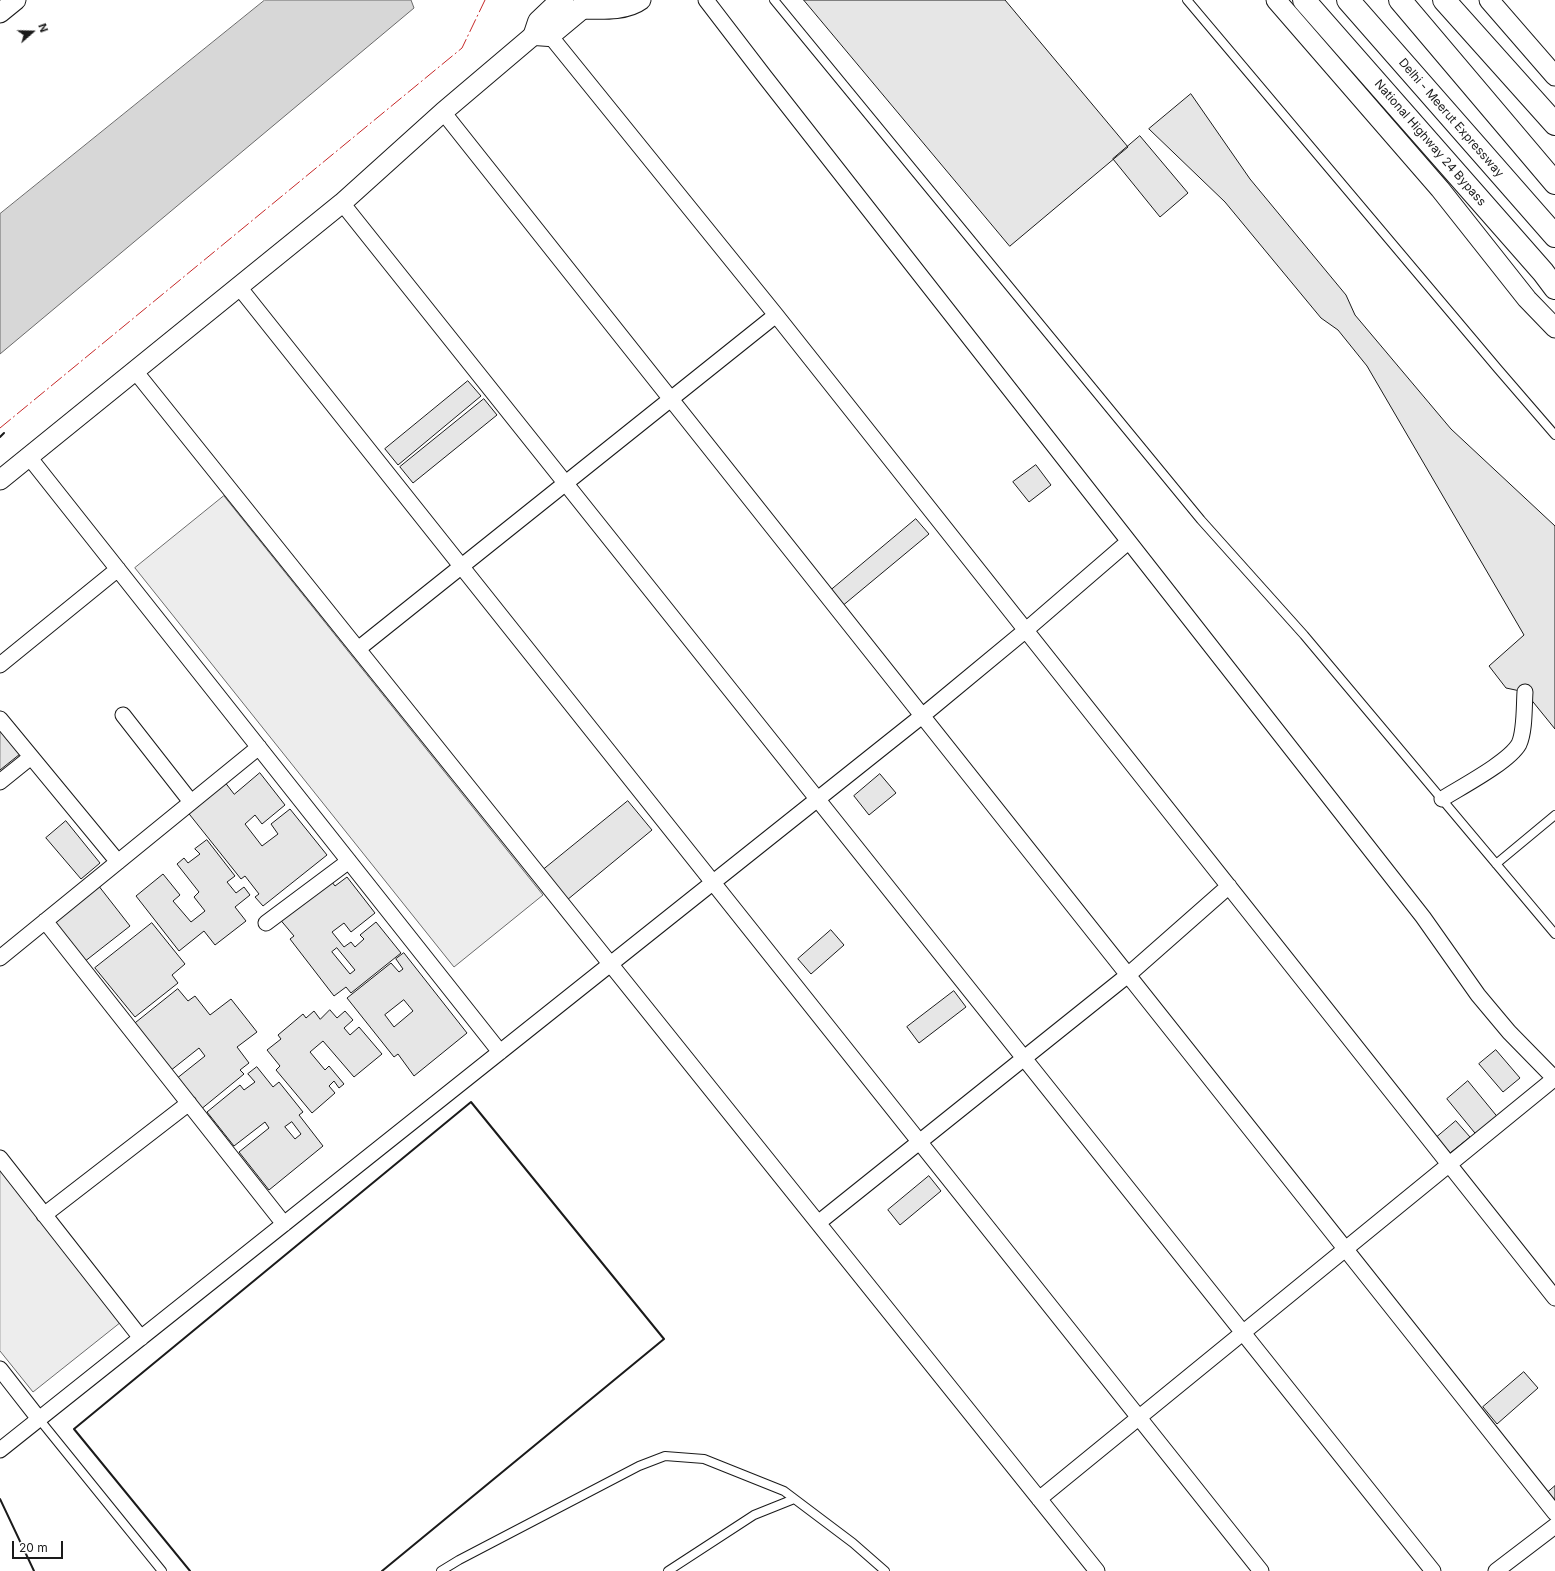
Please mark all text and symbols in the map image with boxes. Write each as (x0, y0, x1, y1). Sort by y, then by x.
north arrow (12, 12, 52, 52)
text: N (35, 22, 51, 34)
street label: Delhi - Meerut Expressway (1395, 56, 1507, 180)
street label: National Highway 24 Bypass (1371, 77, 1489, 209)
scale bar (14, 1533, 65, 1559)
text: 20 m (19, 1540, 48, 1555)

